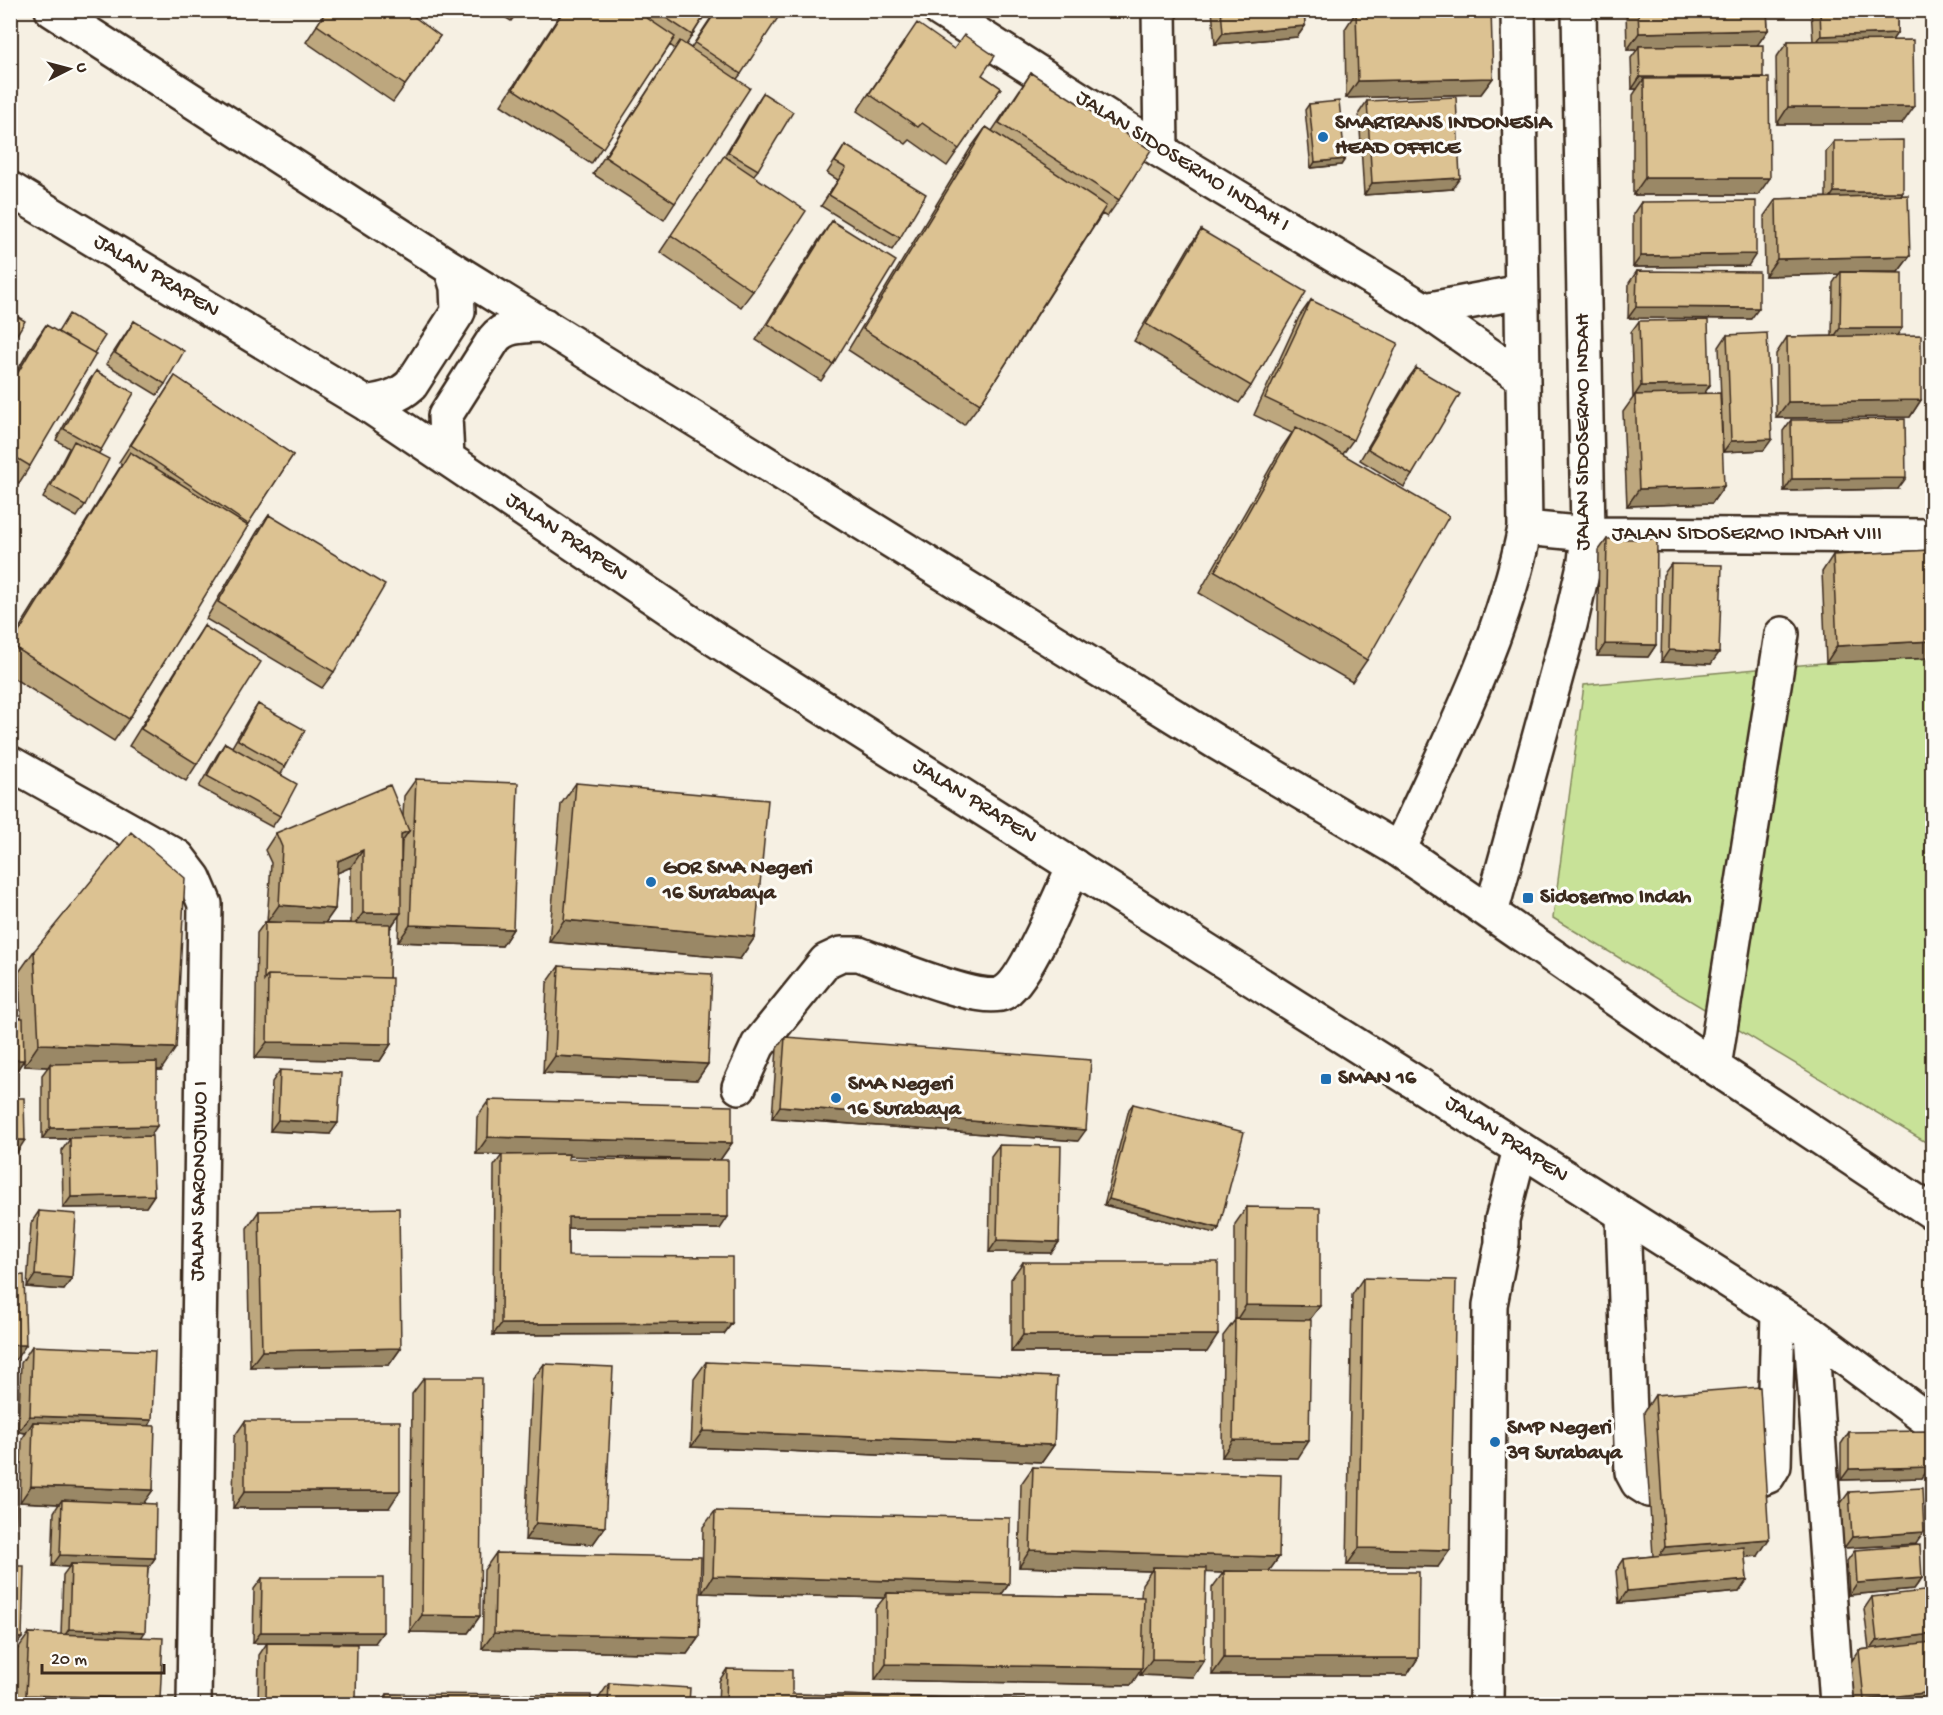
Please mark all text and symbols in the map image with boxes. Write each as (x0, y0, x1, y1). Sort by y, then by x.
north arrow (39, 39, 99, 99)
text: U (71, 62, 90, 74)
street label: JALAN SIDOSERMO INDAH I (1070, 85, 1294, 239)
place label: SMARTRANS INDONESIA HEAD OFFICE (1335, 111, 1554, 162)
marker: SMARTRANS INDONESIA HEAD OFFICE (1316, 130, 1330, 144)
street label: JALAN PRAPEN (88, 229, 224, 325)
street label: JALAN SIDOSERMO INDAH (1571, 313, 1597, 551)
street label: JALAN PRAPEN (500, 487, 632, 589)
street label: JALAN SIDOSERMO INDAH VIII (1612, 522, 1882, 548)
street label: JALAN PRAPEN (907, 753, 1041, 851)
place label: GOR SMA Negeri 16 Surabaya (662, 856, 813, 907)
marker: GOR SMA Negeri 16 Surabaya (644, 875, 658, 889)
place label: Sidosermo Indah (1540, 885, 1692, 911)
marker: Sidosermo Indah (1521, 891, 1535, 905)
place label: SMAN 16 (1338, 1066, 1417, 1092)
place label: SMA Negeri 16 Surabaya (847, 1072, 962, 1123)
marker: SMAN 16 (1319, 1072, 1333, 1086)
street label: JALAN SARONOJIWO I (185, 1081, 215, 1281)
street label: JALAN PRAPEN (1439, 1090, 1573, 1190)
marker: SMA Negeri 16 Surabaya (829, 1091, 843, 1105)
place label: SMP Negeri 39 Surabaya (1506, 1416, 1624, 1467)
marker: SMP Negeri 39 Surabaya (1488, 1435, 1502, 1449)
scale bar (42, 1637, 164, 1675)
text: 20 m (51, 1650, 87, 1671)

